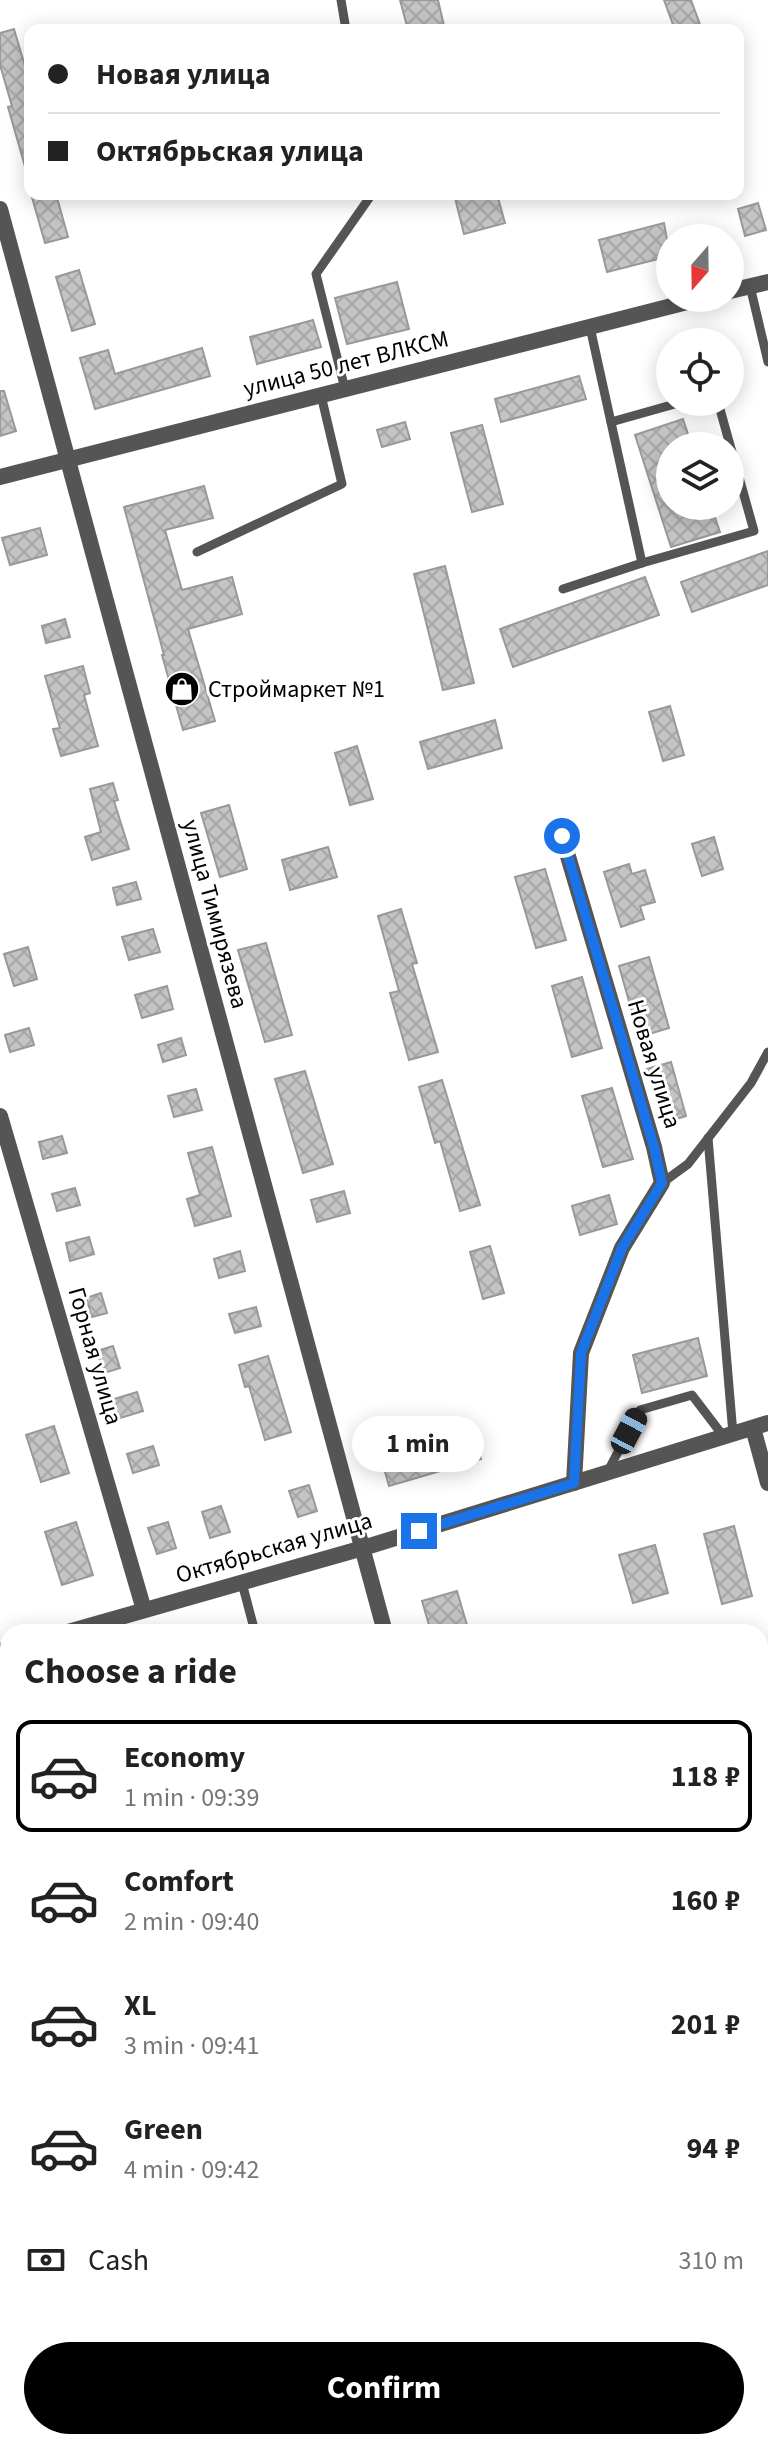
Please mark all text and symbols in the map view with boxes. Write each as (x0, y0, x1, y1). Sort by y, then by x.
text: Новая улица (96, 53, 271, 96)
text: Октябрьская улица (96, 130, 364, 173)
north arrow (656, 224, 744, 312)
map controls (656, 224, 744, 520)
street label: улица 50 лет ВЛКСМ (240, 322, 452, 406)
button: locate (656, 328, 744, 416)
button: layers (656, 432, 744, 520)
shop icon: Строймаркет №1 (163, 670, 201, 708)
place label: Строймаркет №1 (208, 672, 385, 707)
street label: улица Тимирязева (173, 816, 257, 1012)
route start (544, 818, 580, 854)
street label: Новая улица (618, 995, 690, 1133)
street label: Горная улица (59, 1283, 131, 1429)
car (607, 1404, 651, 1458)
callout: 1 min (353, 1415, 485, 1471)
text: 1 min (386, 1425, 450, 1462)
street label: Октябрьская улица (172, 1503, 376, 1593)
route end (401, 1513, 437, 1549)
text: Choose a ride (24, 1646, 237, 1697)
text: Economy (124, 1736, 245, 1779)
icon: car (28, 1740, 100, 1812)
text: 118 ₽ (671, 1755, 740, 1798)
text: 1 min · 09:39 (124, 1779, 259, 1816)
text: Comfort (124, 1860, 234, 1903)
icon: car (28, 1864, 100, 1936)
text: 160 ₽ (671, 1879, 740, 1922)
text: 2 min · 09:40 (124, 1903, 259, 1940)
text: XL (124, 1984, 157, 2027)
icon: car (28, 1988, 100, 2060)
text: 201 ₽ (671, 2003, 740, 2046)
text: 3 min · 09:41 (124, 2027, 259, 2064)
text: Green (124, 2108, 203, 2151)
icon: car (28, 2112, 100, 2184)
text: 94 ₽ (686, 2127, 740, 2170)
text: 4 min · 09:42 (124, 2151, 259, 2188)
icon: cash (24, 2238, 68, 2282)
text: Cash (88, 2239, 149, 2282)
text: 310 m (678, 2242, 744, 2279)
button: Confirm (24, 2342, 744, 2434)

